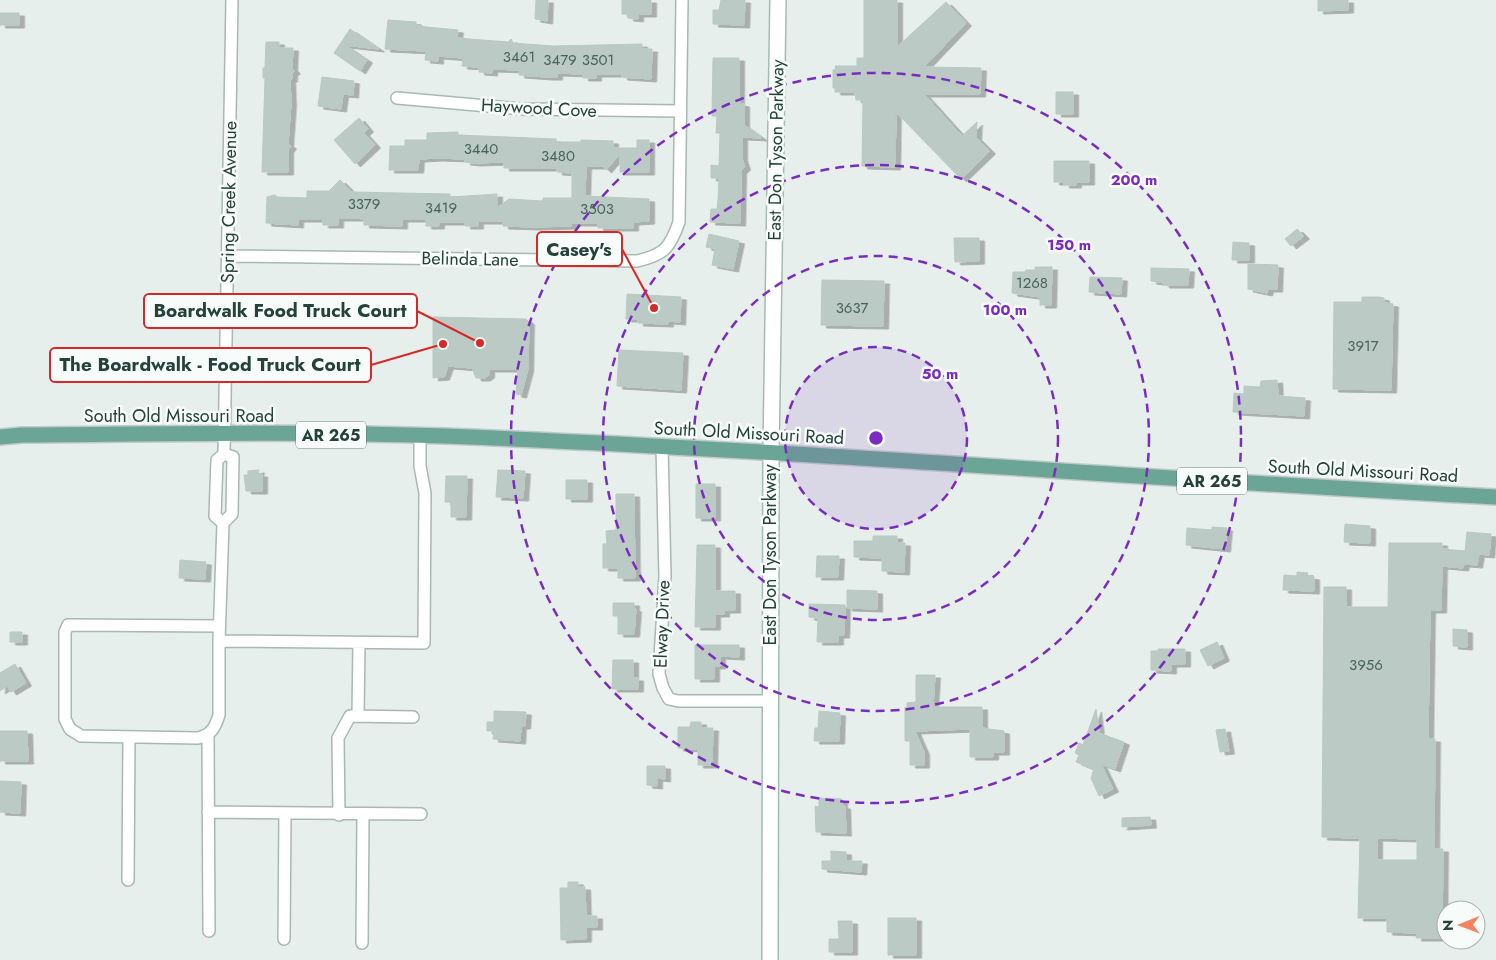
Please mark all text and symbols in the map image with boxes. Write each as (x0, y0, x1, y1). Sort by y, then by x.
house number: 3461 (503, 46, 535, 68)
house number: 3479 (543, 49, 577, 71)
house number: 3501 (582, 49, 614, 71)
street label: East Don Tyson Parkway (761, 59, 791, 241)
street label: Haywood Cove (480, 92, 598, 124)
street label: Spring Creek Avenue (215, 121, 243, 283)
house number: 3440 (464, 138, 498, 160)
house number: 3480 (541, 145, 575, 167)
text: 200 m (1111, 169, 1157, 191)
house number: 3379 (348, 193, 380, 215)
house number: 3419 (425, 197, 457, 219)
house number: 3503 (580, 198, 614, 220)
callout: Casey's (537, 232, 622, 266)
text: 150 m (1047, 234, 1091, 256)
text: Casey's (546, 236, 612, 263)
street label: Belinda Lane (421, 245, 519, 273)
house number: 1268 (1016, 272, 1048, 294)
callout: Boardwalk Food Truck Court (144, 294, 417, 328)
text: Boardwalk Food Truck Court (153, 297, 407, 324)
house number: 3637 (836, 297, 868, 319)
text: 100 m (983, 299, 1027, 321)
house number: 3917 (1347, 335, 1379, 357)
callout: The Boardwalk - Food Truck Court (50, 348, 371, 382)
text: The Boardwalk - Food Truck Court (59, 351, 361, 378)
text: 50 m (922, 363, 958, 385)
street label: South Old Missouri Road (84, 403, 274, 429)
street label: South Old Missouri Road (653, 415, 845, 451)
road number: AR 265 (296, 422, 366, 448)
centre of rings (867, 429, 885, 447)
street label: South Old Missouri Road (1267, 453, 1459, 489)
street label: East Don Tyson Parkway (757, 464, 783, 646)
road number: AR 265 (1177, 468, 1247, 494)
street label: Elway Drive (647, 579, 677, 669)
house number: 3956 (1349, 654, 1383, 676)
north arrow (1436, 900, 1486, 950)
text: N (1438, 919, 1458, 931)

